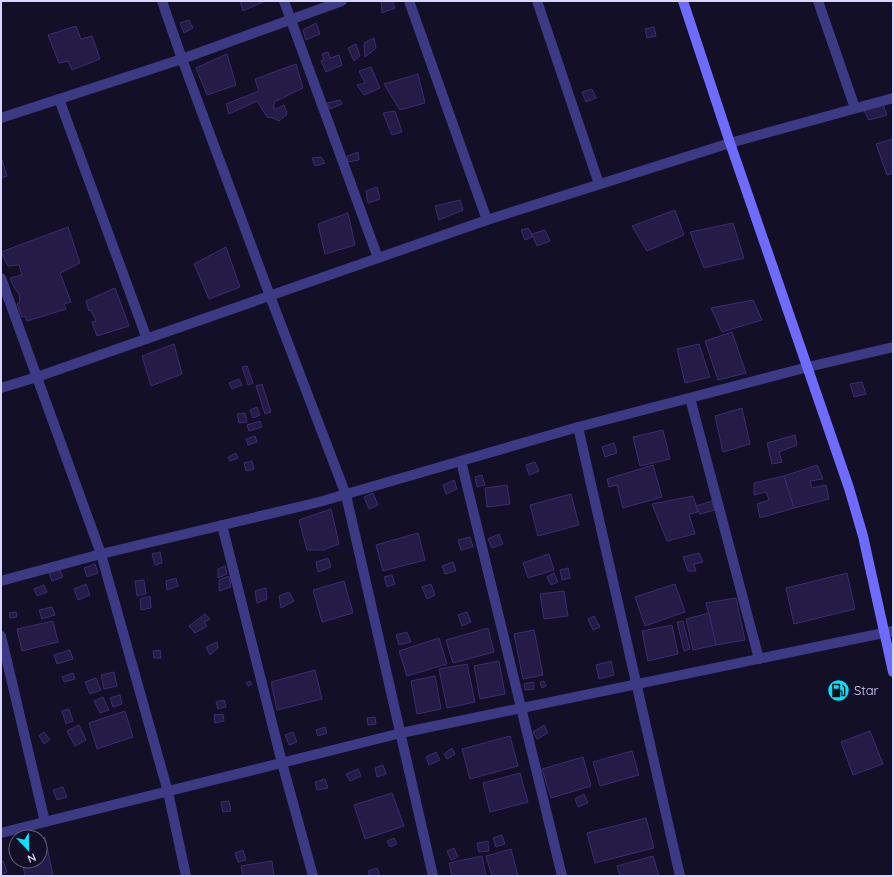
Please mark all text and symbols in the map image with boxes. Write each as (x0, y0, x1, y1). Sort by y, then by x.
fuel station icon: Star (825, 677, 851, 703)
place label: Star (854, 682, 879, 698)
north arrow (8, 829, 48, 869)
text: N (25, 850, 38, 866)

